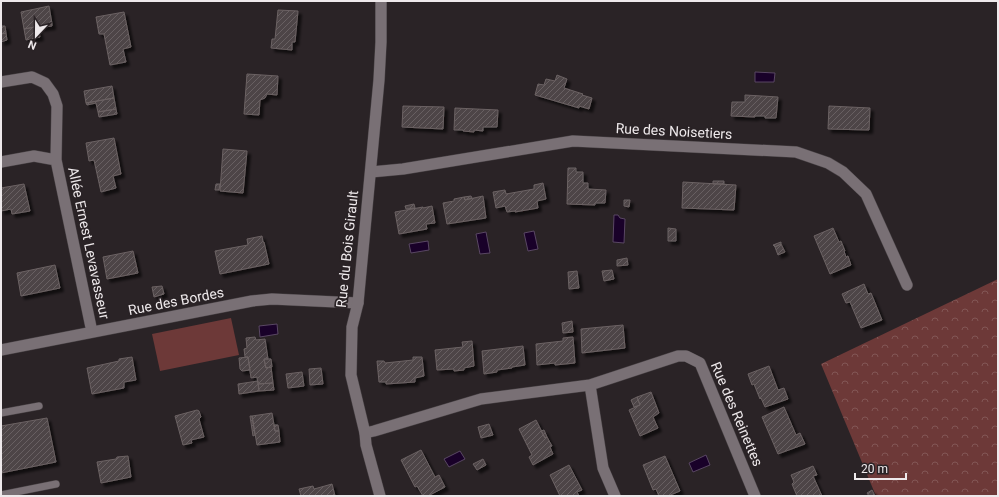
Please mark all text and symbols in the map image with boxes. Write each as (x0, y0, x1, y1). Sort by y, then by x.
north arrow (16, 16, 56, 56)
text: N (26, 37, 38, 52)
street label: Rue des Noisetiers (615, 120, 733, 142)
street label: Allée Ernest Levavasseur (65, 165, 113, 321)
street label: Rue du Bois Girault (333, 189, 361, 308)
street label: Rue des Bordes (127, 284, 225, 318)
street label: Rue des Reinettes (708, 359, 766, 469)
scale bar (855, 455, 906, 481)
text: 20 m (861, 462, 888, 476)

